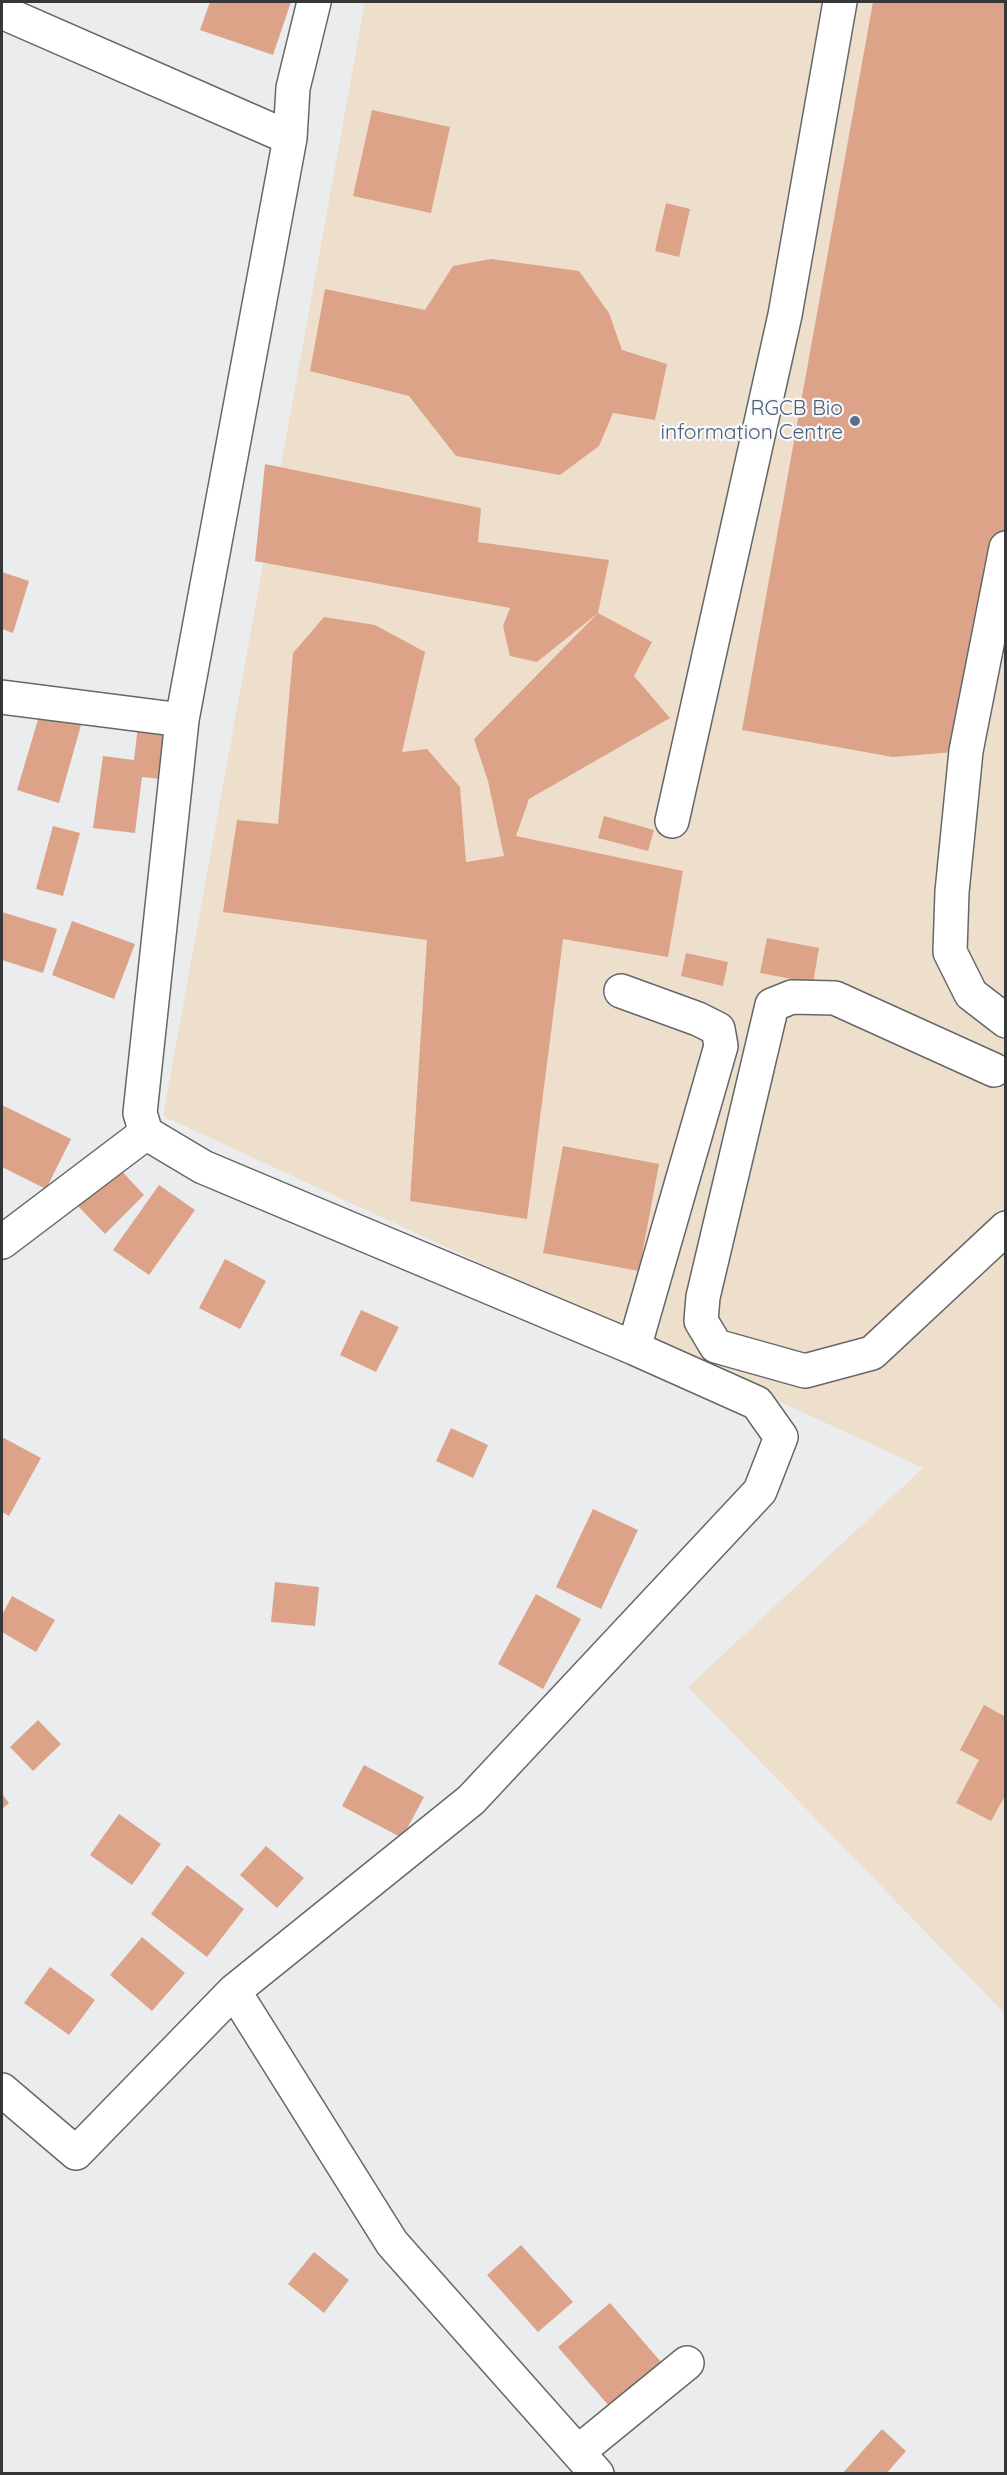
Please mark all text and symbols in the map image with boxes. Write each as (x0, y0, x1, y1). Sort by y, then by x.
place label: RGCB Bio information Centre (660, 396, 843, 446)
marker: RGCB Bio information Centre (848, 414, 862, 428)

